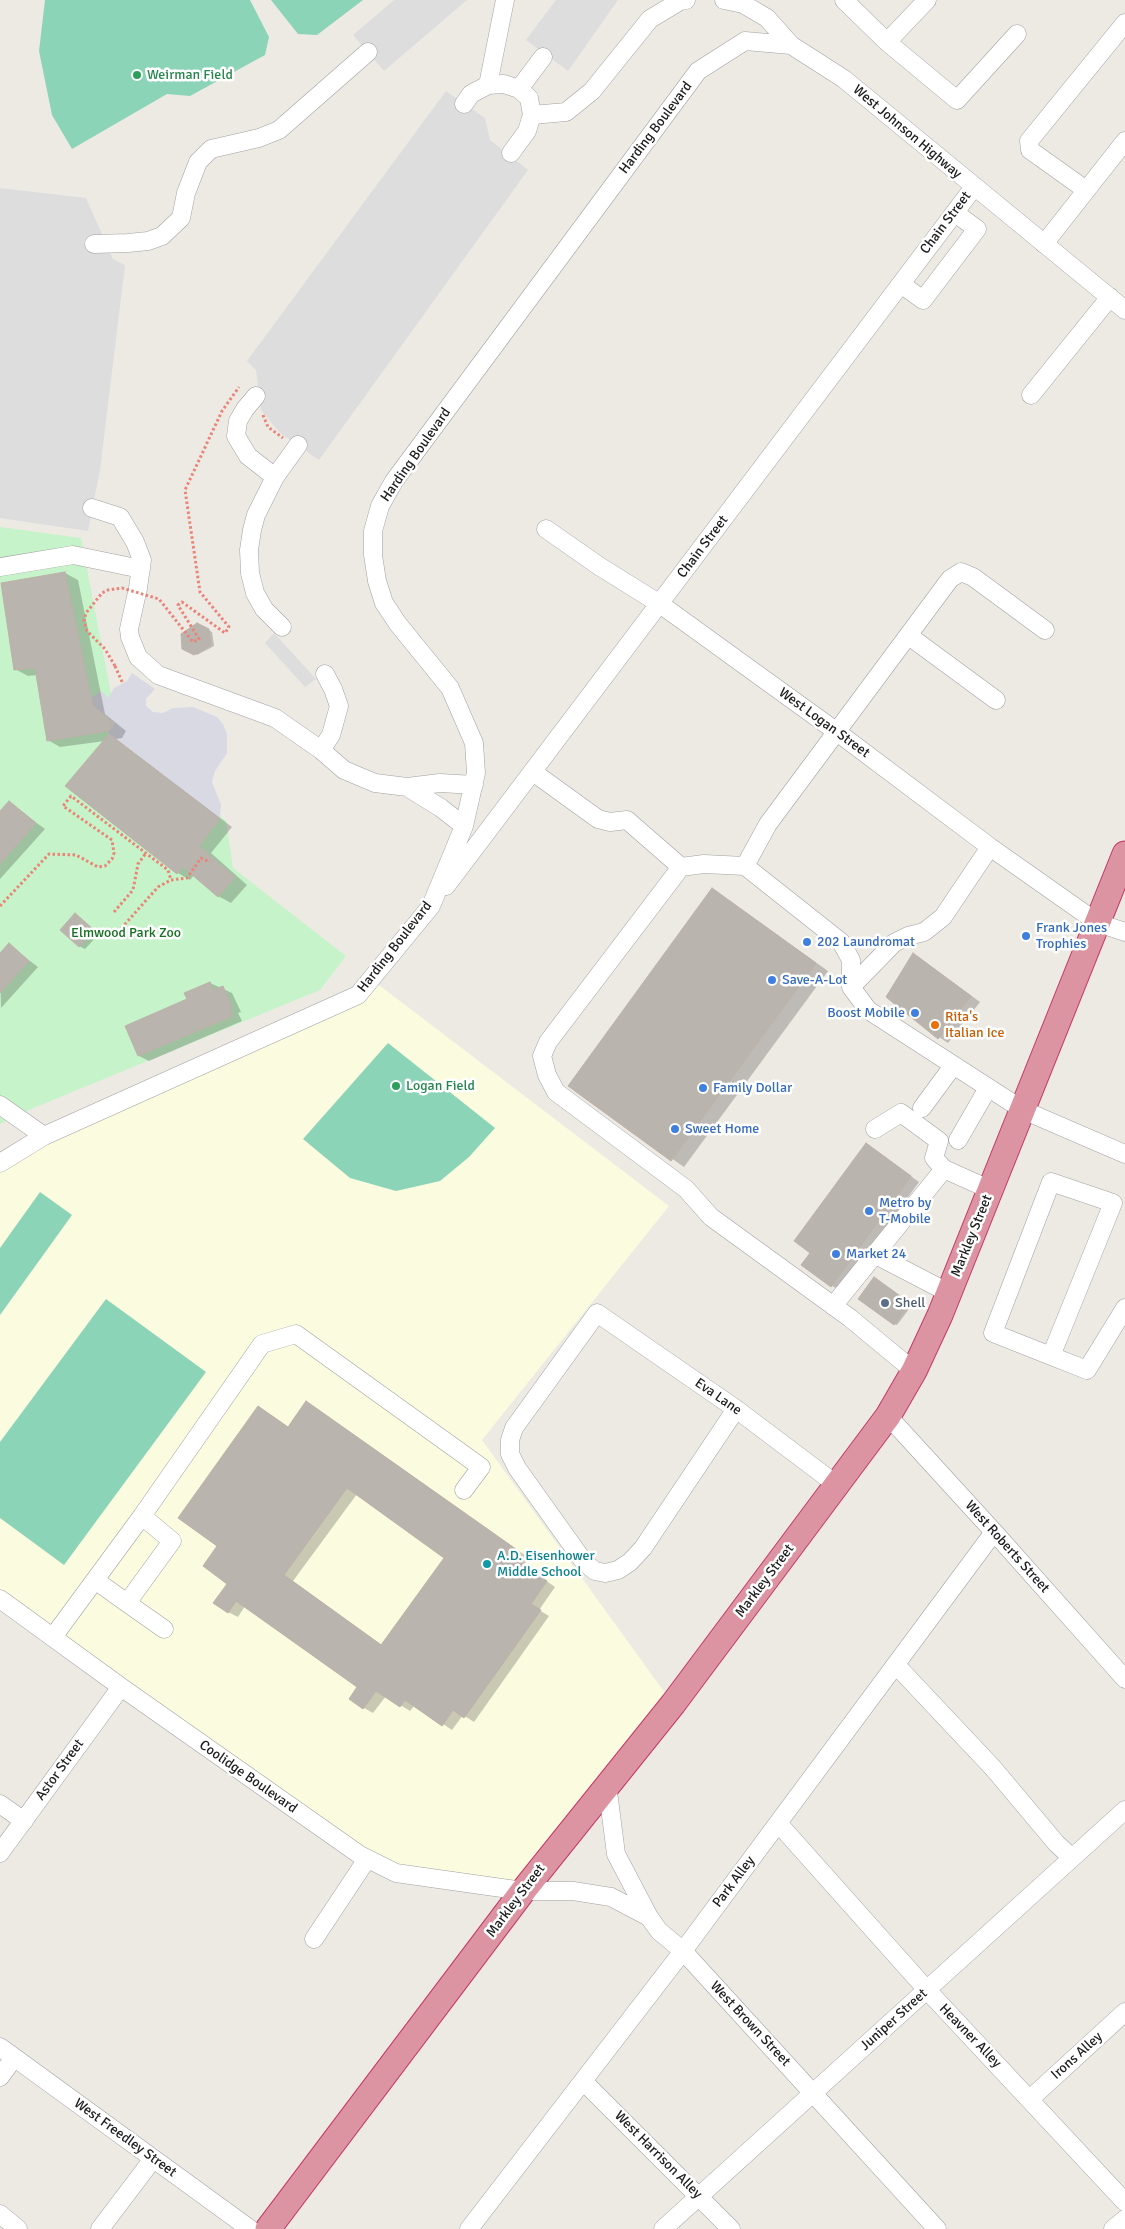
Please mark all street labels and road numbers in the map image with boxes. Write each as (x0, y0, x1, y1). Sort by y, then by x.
street label: Harding Boulevard (616, 79, 696, 177)
street label: West Johnson Highway (849, 82, 965, 182)
street label: Chain Street (917, 188, 975, 258)
street label: Harding Boulevard (377, 405, 455, 505)
street label: Chain Street (674, 512, 732, 582)
street label: West Logan Street (775, 684, 873, 762)
street label: Harding Boulevard (354, 898, 436, 996)
street label: Markley Street (948, 1192, 996, 1280)
street label: Eva Lane (691, 1375, 745, 1419)
street label: West Roberts Street (961, 1497, 1053, 1597)
street label: Markley Street (732, 1541, 798, 1621)
street label: Astor Street (32, 1736, 88, 1804)
street label: Coolidge Boulevard (196, 1737, 300, 1817)
street label: Park Alley (709, 1853, 759, 1911)
street label: Markley Street (483, 1861, 549, 1941)
street label: West Brown Street (706, 1978, 794, 2070)
street label: Juniper Street (857, 1985, 931, 2055)
street label: Heavner Alley (935, 2001, 1005, 2071)
street label: Irons Alley (1048, 2029, 1106, 2083)
street label: West Freedley Street (70, 2095, 180, 2181)
street label: West Harrison Alley (611, 2108, 705, 2202)

